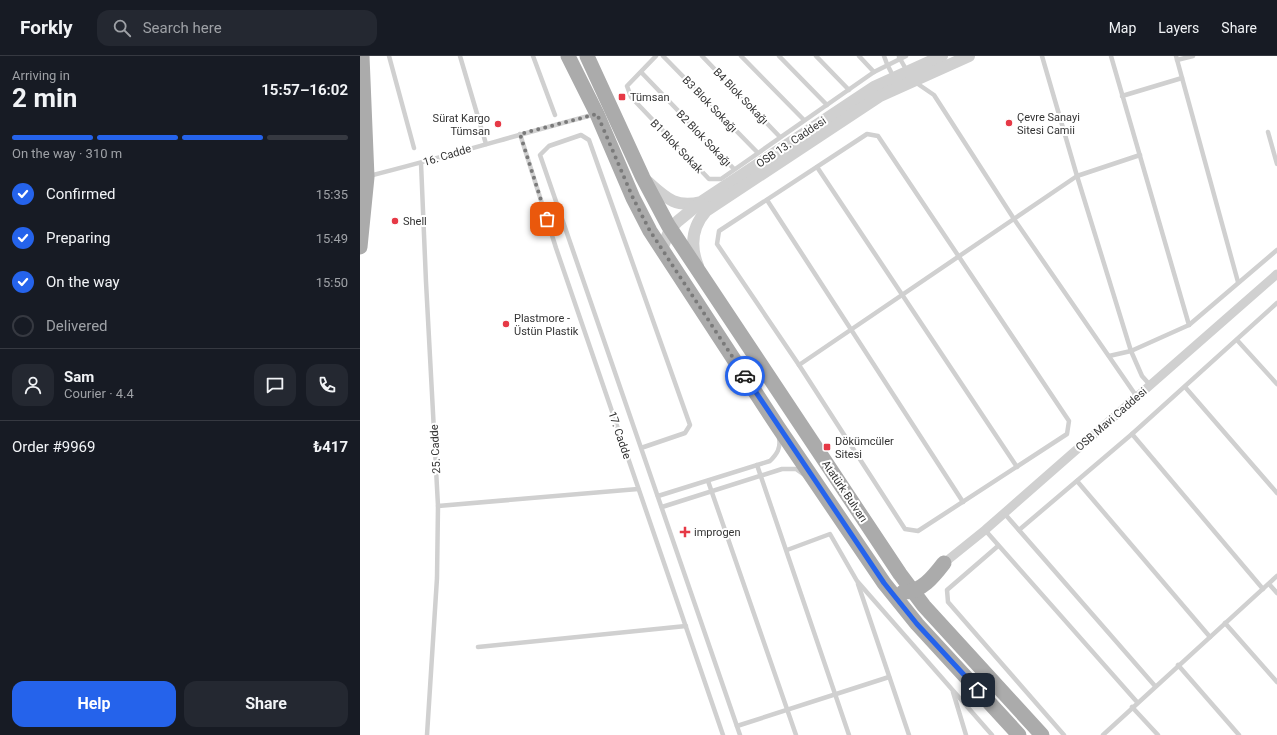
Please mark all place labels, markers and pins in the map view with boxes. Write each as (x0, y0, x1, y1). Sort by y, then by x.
place label: Tümsan (630, 91, 670, 104)
marker: Tümsan (617, 92, 627, 102)
place label: Çevre Sanayi Sitesi Camii (1017, 111, 1080, 137)
place label: Sürat Kargo Tümsan (433, 112, 490, 138)
marker: Çevre Sanayi Sitesi Camii (1004, 118, 1014, 128)
marker: Sürat Kargo Tümsan (493, 119, 503, 129)
pin (530, 202, 564, 236)
place label: Shell (403, 215, 427, 228)
marker: Shell (390, 216, 400, 226)
place label: Plastmore - Üstün Plastik (514, 312, 579, 338)
marker: Plastmore - Üstün Plastik (501, 319, 511, 329)
place label: Dökümcüler Sitesi (835, 435, 894, 461)
marker: Dökümcüler Sitesi (822, 442, 832, 452)
marker: improgen (679, 526, 691, 538)
place label: improgen (694, 526, 740, 539)
pin (961, 673, 995, 707)

